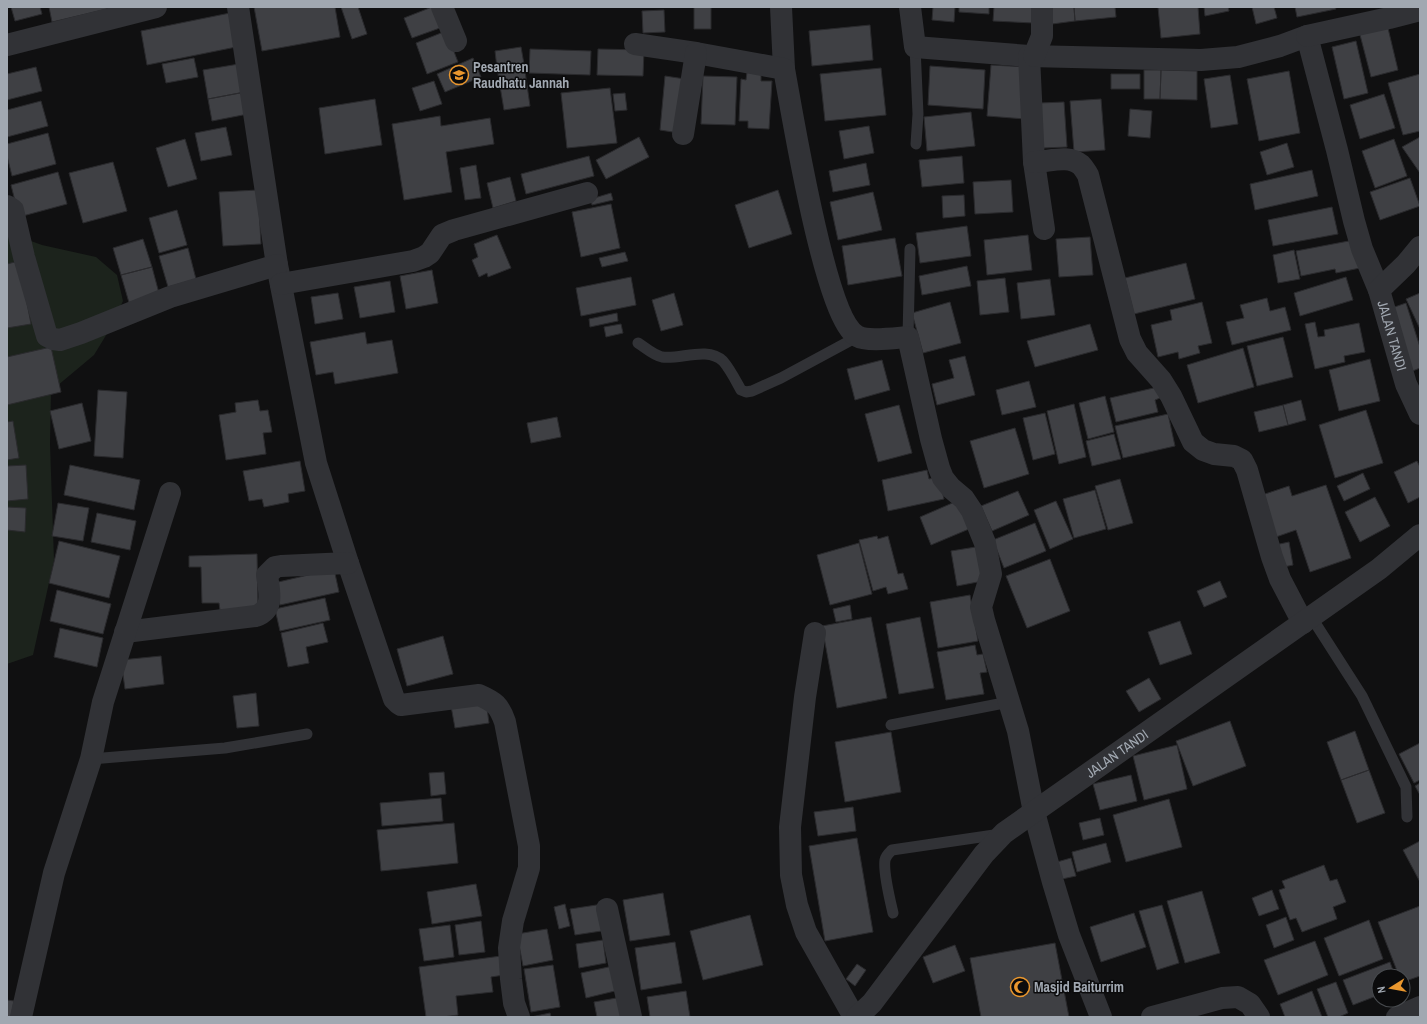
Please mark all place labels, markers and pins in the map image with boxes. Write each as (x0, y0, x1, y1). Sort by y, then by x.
place label: Pesantren Raudhatu Jannah (473, 58, 569, 92)
school or university icon: Pesantren Raudhatu Jannah (448, 64, 470, 86)
mosque icon: Masjid Baiturrim (1009, 976, 1031, 998)
place label: Masjid Baiturrim (1034, 978, 1124, 996)

